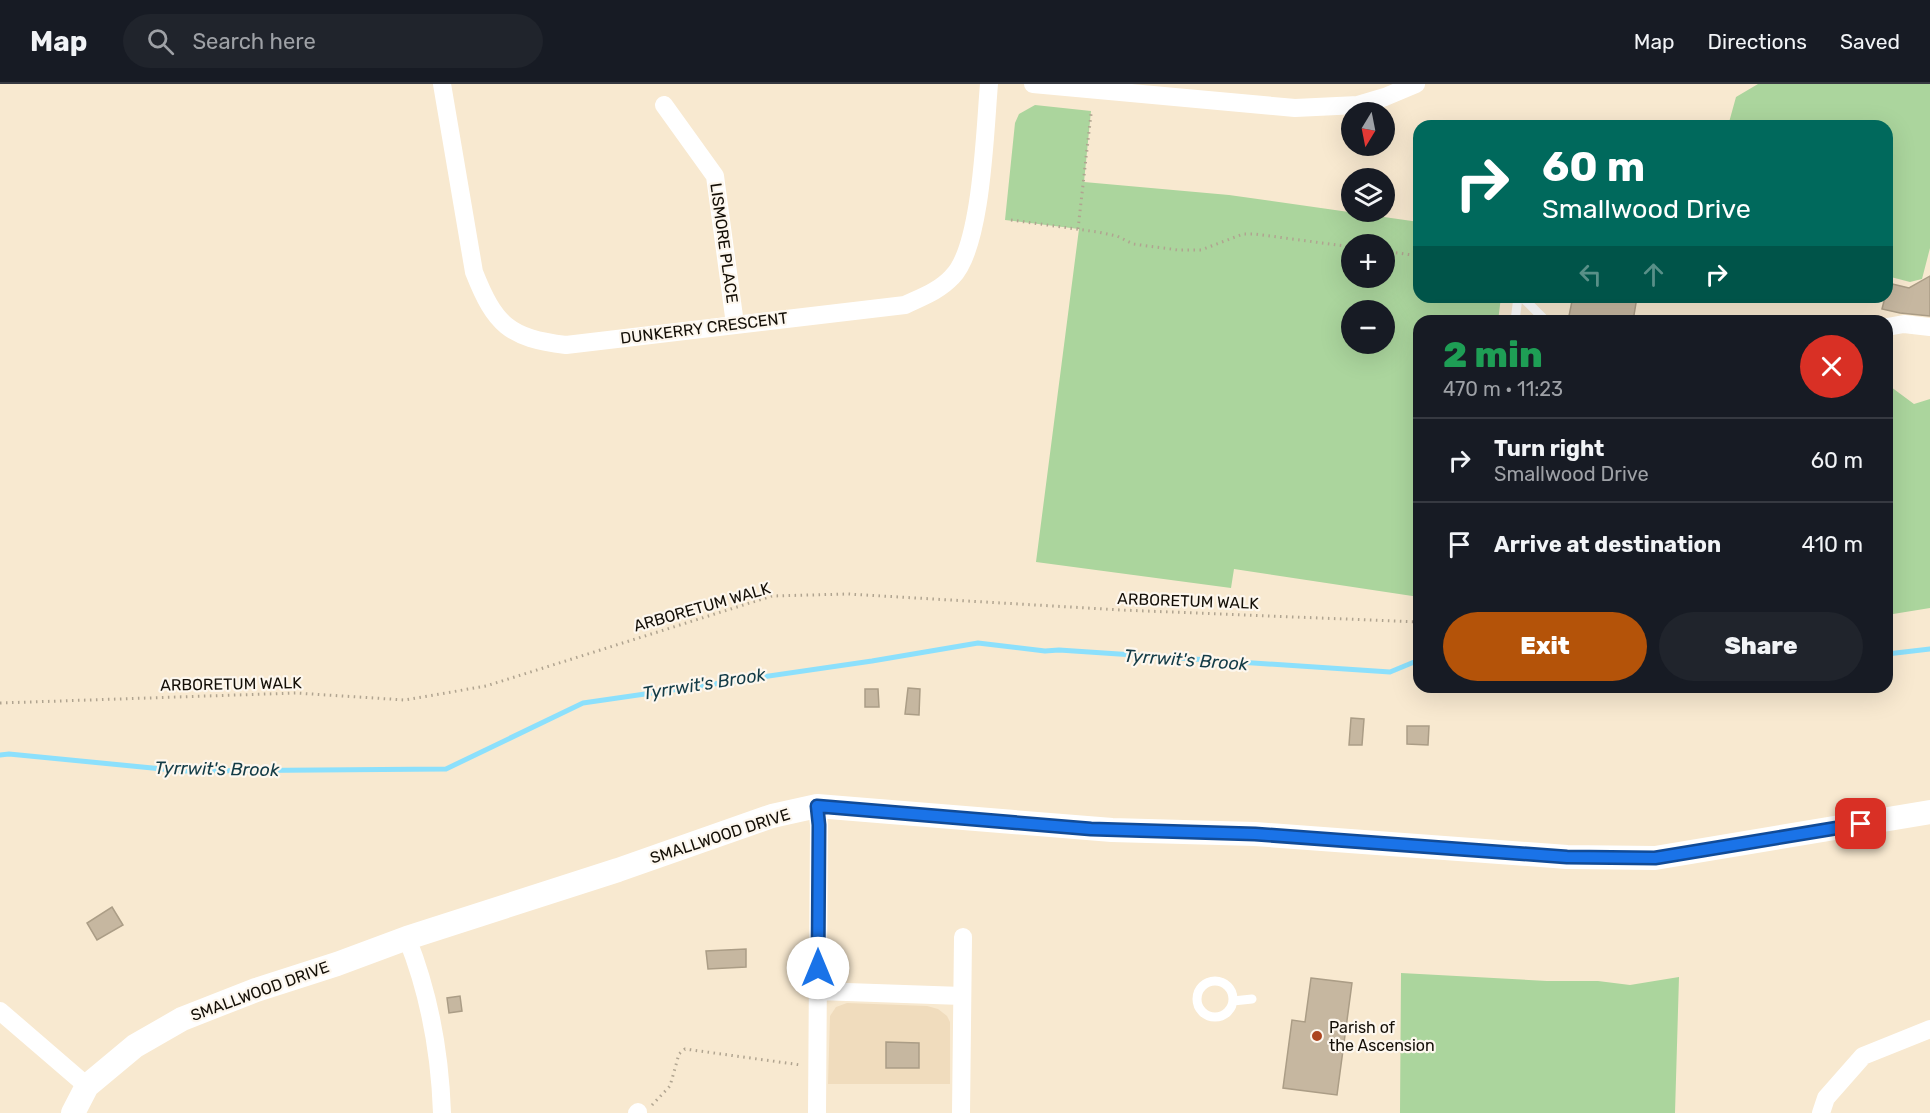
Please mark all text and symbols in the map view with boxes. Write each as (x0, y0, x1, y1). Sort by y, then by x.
search box (123, 14, 543, 68)
text: Map (30, 25, 87, 58)
icon: search (144, 25, 177, 58)
text: Search here (192, 28, 316, 55)
text: Map (1634, 29, 1675, 54)
text: Directions (1708, 29, 1807, 54)
text: Saved (1840, 29, 1900, 54)
north arrow (1341, 102, 1395, 156)
map controls (1341, 102, 1395, 354)
text: 60 m (1542, 142, 1645, 192)
icon: right (1443, 144, 1521, 222)
button: layers (1341, 168, 1395, 222)
street label: LISMORE PLACE (706, 182, 742, 304)
text: Smallwood Drive (1542, 193, 1751, 225)
button: + (1341, 234, 1395, 288)
icon: left (1574, 258, 1607, 291)
icon: ahead (1637, 258, 1670, 291)
icon: right (1700, 258, 1733, 291)
button: − (1341, 300, 1395, 354)
street label: DUNKERRY CRESCENT (619, 308, 789, 348)
text: 2 min (1443, 333, 1543, 376)
button: close (1800, 335, 1863, 398)
text: 470 m · 11:23 (1443, 377, 1563, 401)
text: Turn right (1494, 435, 1604, 462)
icon: right (1443, 444, 1476, 477)
text: 60 m (1811, 447, 1863, 474)
text: Smallwood Drive (1494, 462, 1649, 486)
icon: arrive (1443, 528, 1476, 561)
text: Arrive at destination (1494, 531, 1721, 558)
text: 410 m (1801, 531, 1863, 558)
street label: ARBORETUM WALK (631, 578, 773, 636)
street label: ARBORETUM WALK (1117, 589, 1259, 613)
button: Exit (1443, 612, 1647, 681)
button: Share (1659, 612, 1863, 681)
water label: Tyrrwit's Brook (1123, 645, 1250, 675)
water label: Tyrrwit's Brook (641, 663, 768, 705)
street label: ARBORETUM WALK (160, 673, 302, 695)
water label: Tyrrwit's Brook (154, 757, 280, 781)
pin (1835, 798, 1886, 849)
street label: SMALLWOOD DRIVE (648, 804, 792, 868)
icon: arrive (1844, 807, 1877, 840)
position arrow (786, 936, 850, 1000)
street label: SMALLWOOD DRIVE (188, 957, 332, 1025)
place label: Parish of the Ascension (1329, 1018, 1435, 1055)
marker: Parish of the Ascension (1310, 1029, 1324, 1043)

